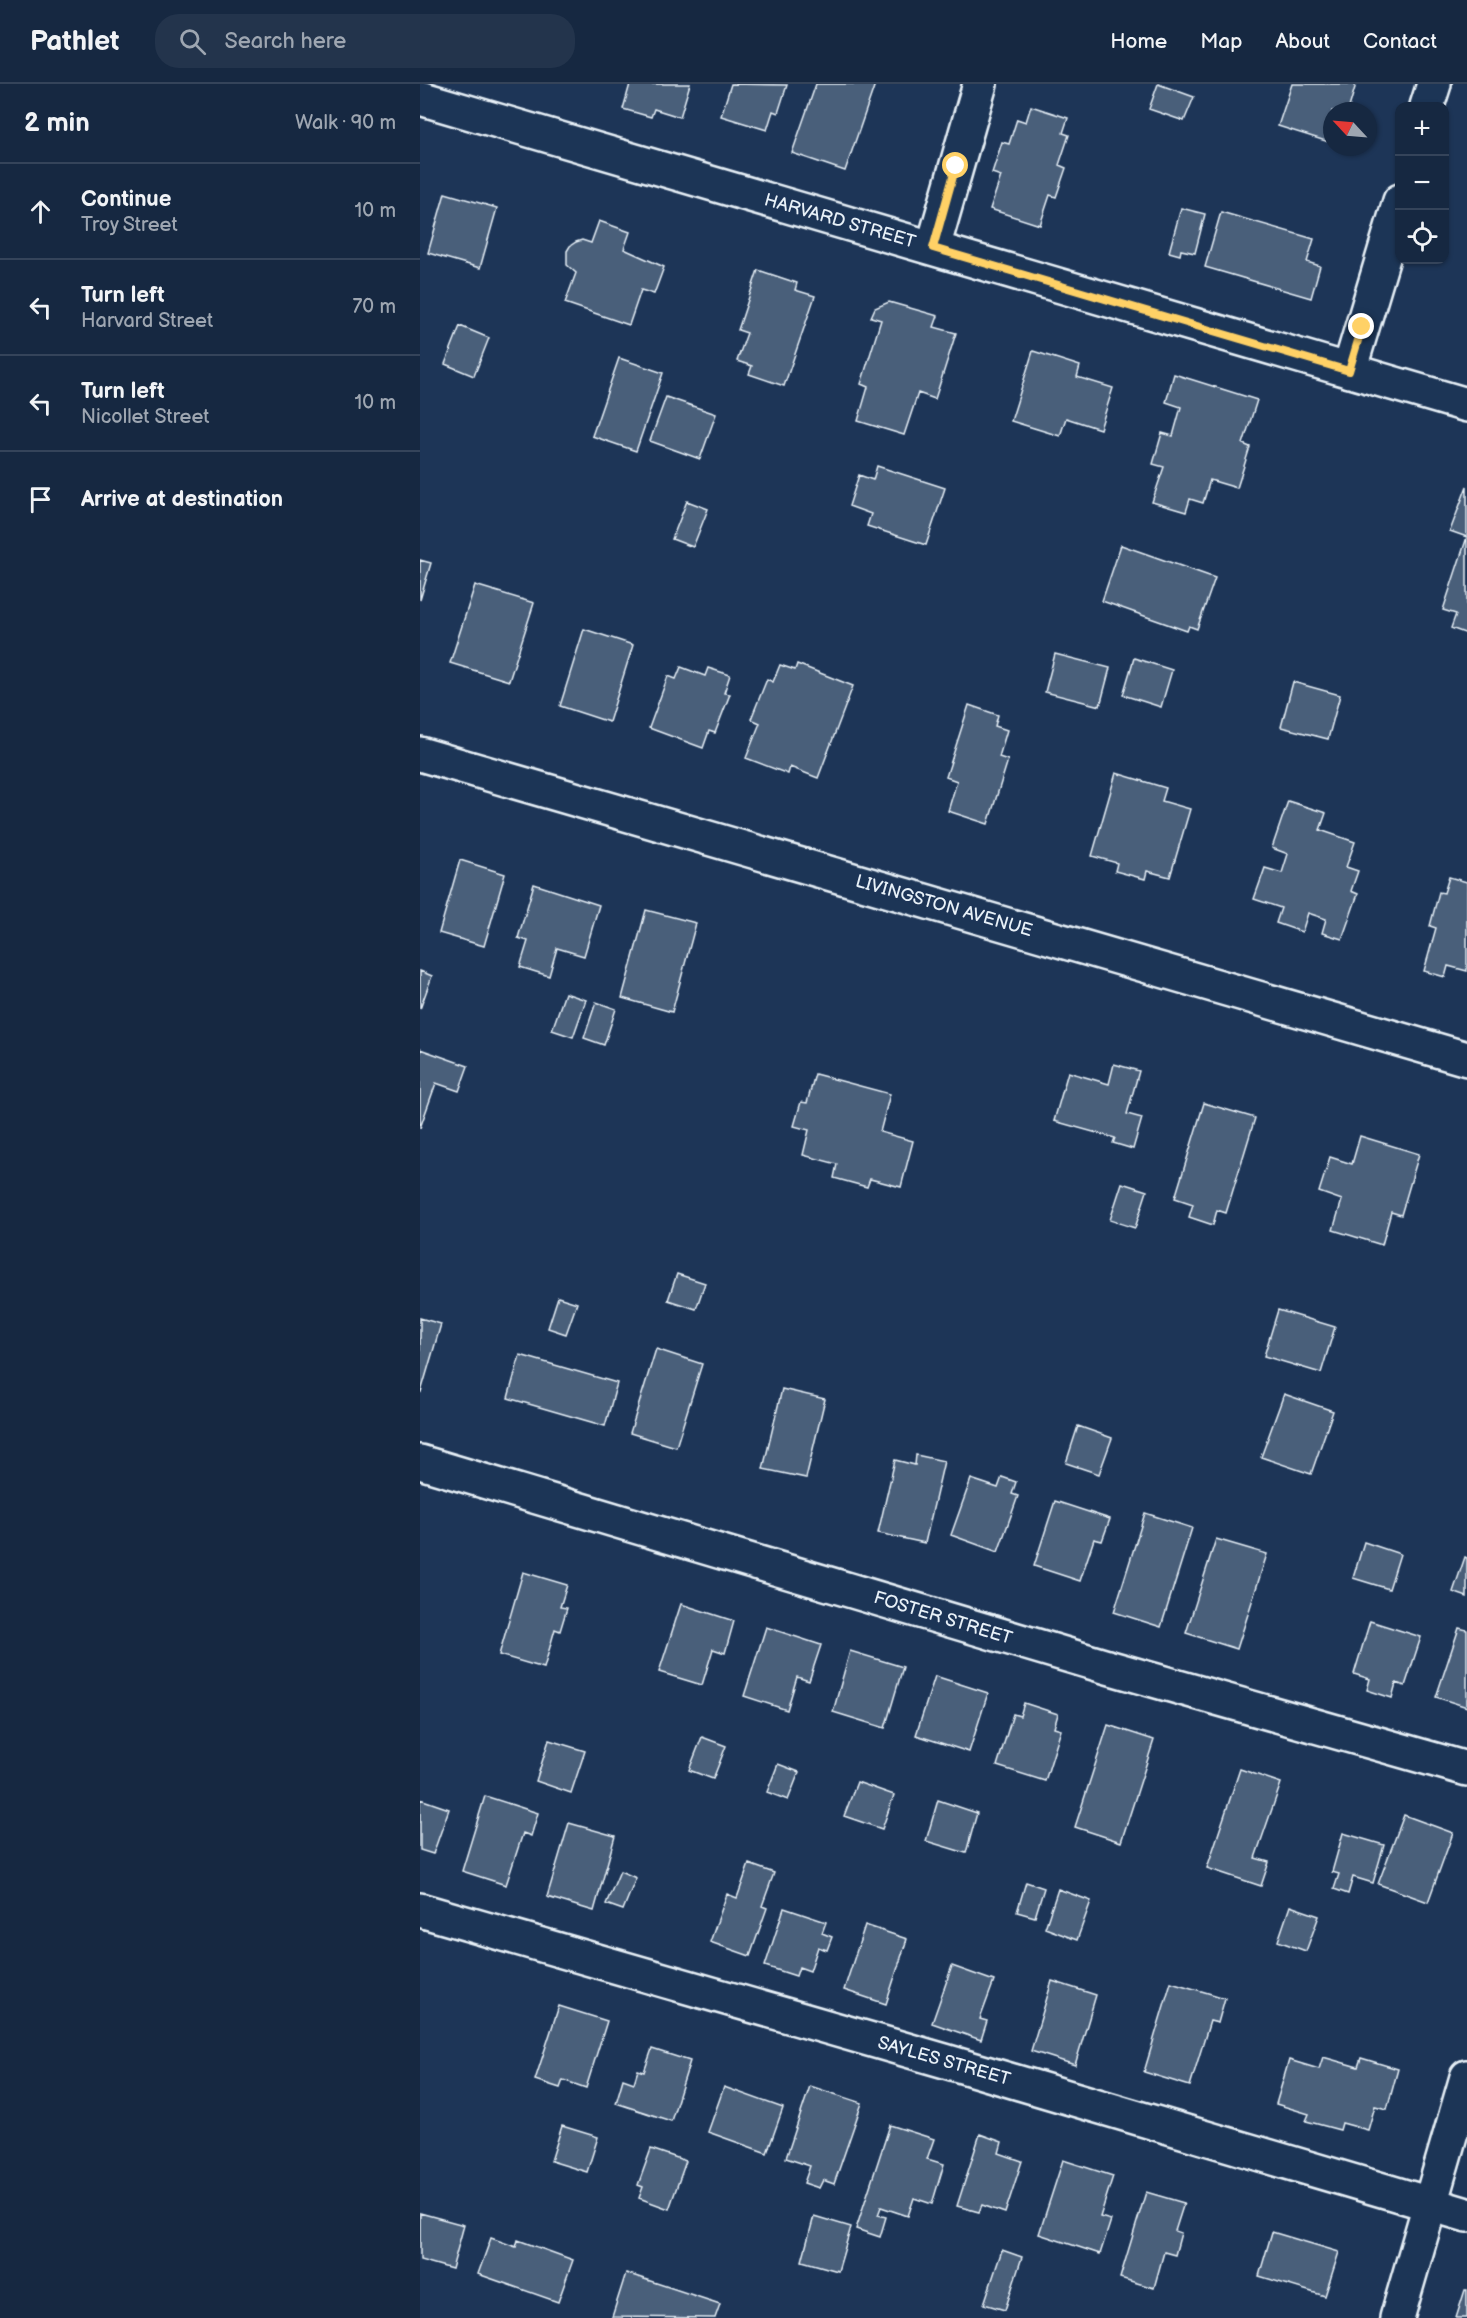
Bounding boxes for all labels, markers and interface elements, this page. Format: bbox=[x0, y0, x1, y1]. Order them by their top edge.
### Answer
search box bbox=[155, 14, 575, 68]
text: Pathlet bbox=[30, 25, 119, 58]
icon: search bbox=[176, 25, 209, 58]
text: Search here bbox=[224, 28, 346, 55]
text: Home bbox=[1110, 29, 1167, 54]
text: Map bbox=[1200, 29, 1242, 54]
text: About bbox=[1275, 29, 1330, 54]
text: Contact bbox=[1363, 29, 1437, 54]
north arrow bbox=[1323, 102, 1377, 156]
map controls bbox=[1395, 102, 1449, 264]
button: + bbox=[1395, 102, 1449, 156]
text: 2 min bbox=[24, 108, 90, 139]
text: Walk · 90 m bbox=[295, 111, 396, 135]
route start bbox=[942, 152, 968, 178]
button: − bbox=[1395, 156, 1449, 210]
text: Continue bbox=[81, 186, 171, 213]
street label: HARVARD STREET bbox=[762, 189, 918, 253]
icon: ahead bbox=[24, 195, 57, 228]
text: 10 m bbox=[355, 199, 396, 223]
button: locate bbox=[1395, 210, 1449, 264]
text: Troy Street bbox=[81, 213, 178, 237]
text: Turn left bbox=[81, 282, 165, 309]
icon: left bbox=[24, 291, 57, 324]
text: 70 m bbox=[352, 295, 396, 319]
text: Harvard Street bbox=[81, 309, 213, 333]
route end bbox=[1348, 313, 1374, 339]
text: Turn left bbox=[81, 378, 165, 405]
icon: left bbox=[24, 387, 57, 420]
text: 10 m bbox=[355, 391, 396, 415]
text: Nicollet Street bbox=[81, 405, 209, 429]
icon: arrive bbox=[24, 483, 57, 516]
text: Arrive at destination bbox=[81, 486, 283, 513]
street label: LIVINGSTON AVENUE bbox=[853, 871, 1035, 941]
street label: FOSTER STREET bbox=[871, 1587, 1015, 1649]
street label: SAYLES STREET bbox=[875, 2032, 1013, 2090]

